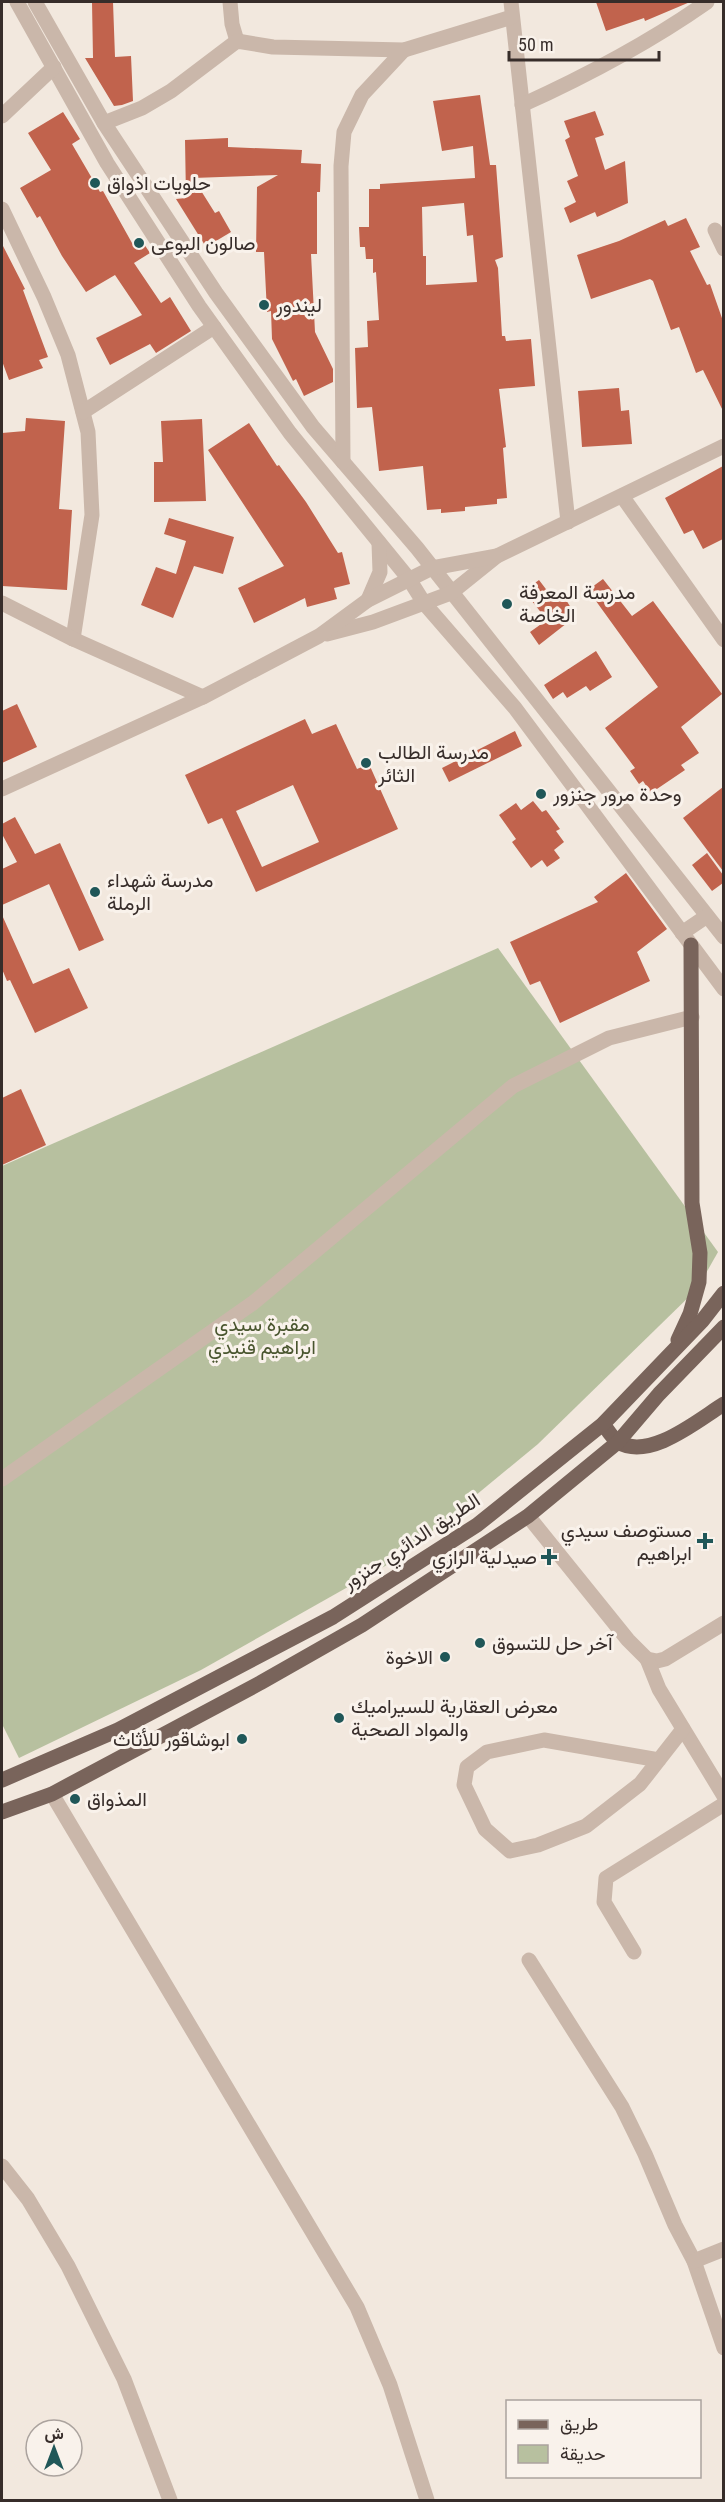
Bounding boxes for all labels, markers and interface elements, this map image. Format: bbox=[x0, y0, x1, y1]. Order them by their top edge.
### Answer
scale bar bbox=[509, 24, 659, 62]
text: 50 m bbox=[518, 34, 553, 55]
place label: حلويات اذواق bbox=[107, 171, 211, 196]
marker: حلويات اذواق bbox=[88, 176, 102, 190]
place label: صالون البوعى bbox=[151, 231, 255, 256]
marker: صالون البوعى bbox=[132, 236, 146, 250]
place label: ليندور bbox=[275, 293, 322, 318]
marker: ليندور bbox=[257, 298, 271, 312]
place label: مدرسة المعرفة الخاصة bbox=[519, 580, 636, 627]
marker: مدرسة المعرفة الخاصة bbox=[500, 597, 514, 611]
place label: مدرسة الطالب الثائر bbox=[377, 740, 489, 788]
marker: مدرسة الطالب الثائر bbox=[359, 756, 373, 770]
place label: وحدة مرور جنزور bbox=[552, 782, 682, 807]
marker: وحدة مرور جنزور bbox=[534, 787, 548, 801]
place label: مدرسة شهداء الرملة bbox=[107, 868, 213, 916]
marker: مدرسة شهداء الرملة bbox=[88, 885, 102, 899]
park label: مقبرة سيدي ابراهيم قنيدي bbox=[208, 1312, 316, 1364]
street label: الطريق الدائري جنزور bbox=[337, 1488, 487, 1599]
place label: مستوصف سيدي ابراهيم bbox=[561, 1518, 692, 1566]
marker: مستوصف سيدي ابراهيم bbox=[696, 1532, 714, 1550]
place label: صيدلية الرازي bbox=[432, 1545, 537, 1574]
marker: صيدلية الرازي bbox=[542, 1550, 556, 1564]
place label: آخر حل للتسوق bbox=[492, 1631, 614, 1656]
marker: آخر حل للتسوق bbox=[473, 1636, 487, 1650]
place label: الاخوة bbox=[385, 1645, 433, 1670]
marker: الاخوة bbox=[438, 1650, 452, 1664]
place label: معرض العقارية للسيراميك والمواد الصحية bbox=[351, 1694, 558, 1742]
marker: معرض العقارية للسيراميك والمواد الصحية bbox=[332, 1711, 346, 1725]
place label: ابوشاقور للأثاث bbox=[113, 1727, 230, 1752]
marker: ابوشاقور للأثاث bbox=[235, 1732, 249, 1746]
place label: المذواق bbox=[87, 1787, 147, 1812]
marker: المذواق bbox=[68, 1792, 82, 1806]
legend bbox=[506, 2400, 701, 2478]
text: طريق bbox=[560, 2413, 598, 2435]
north arrow bbox=[24, 2418, 84, 2478]
text: ش bbox=[44, 2424, 64, 2443]
text: حديقة bbox=[560, 2443, 606, 2464]

